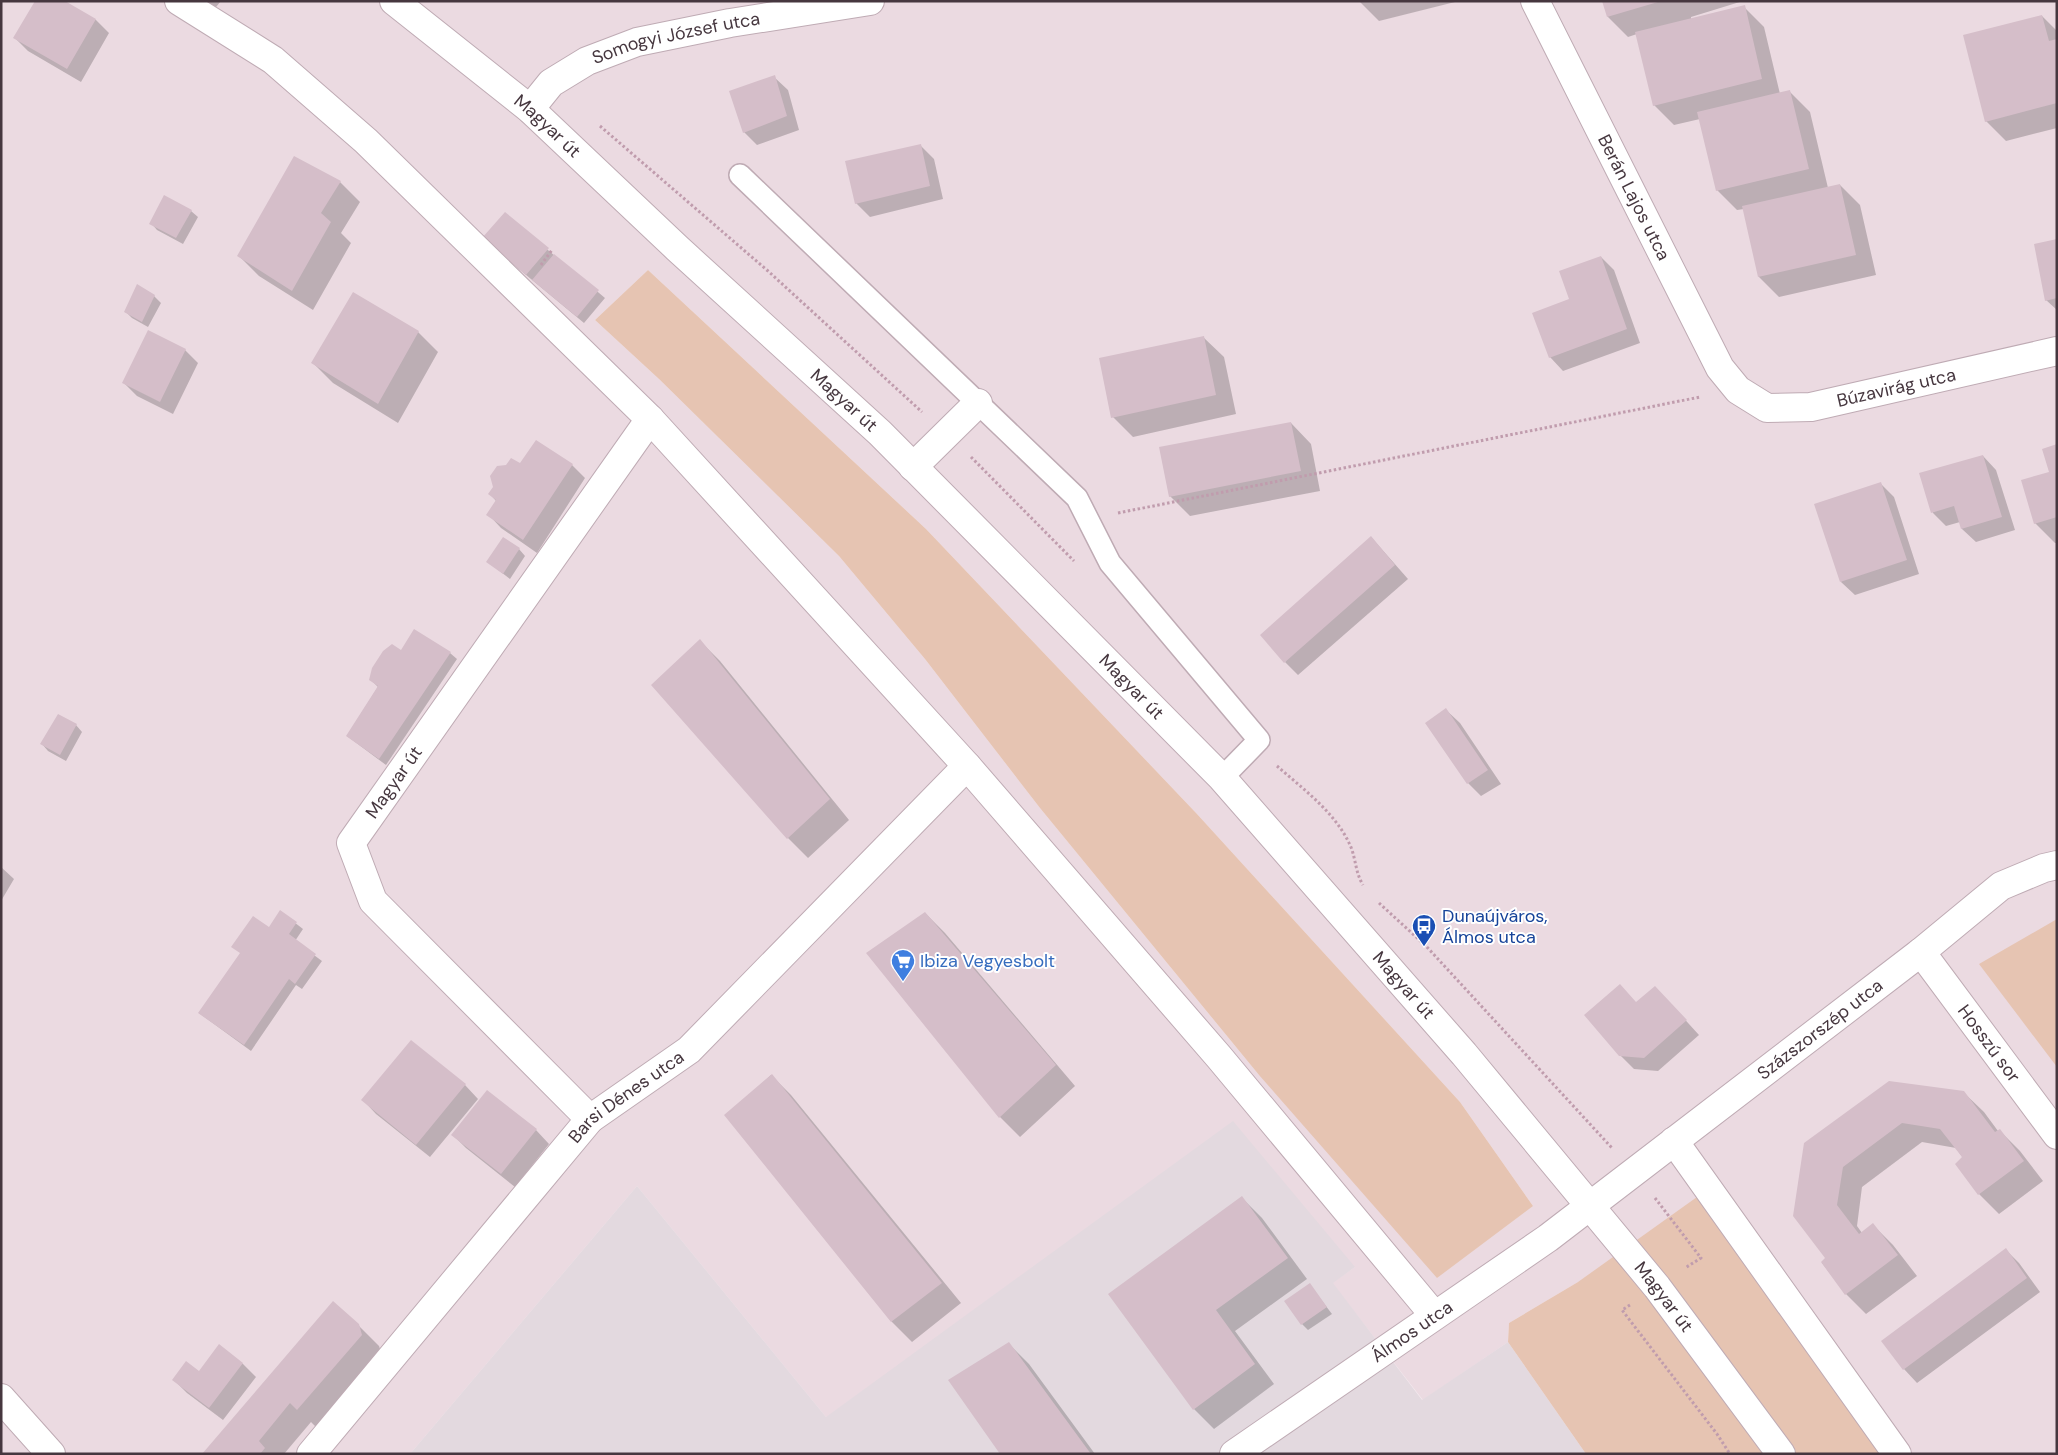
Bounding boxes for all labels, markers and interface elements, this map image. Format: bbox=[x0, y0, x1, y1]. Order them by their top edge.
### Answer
street label: Somogyi József utca bbox=[589, 6, 762, 70]
street label: Magyar út bbox=[509, 89, 586, 163]
street label: Berán Lajos utca bbox=[1592, 130, 1676, 265]
street label: Búzavirág utca bbox=[1834, 362, 1958, 413]
street label: Magyar út bbox=[805, 363, 883, 437]
street label: Magyar út bbox=[1094, 649, 1169, 725]
street label: Magyar út bbox=[360, 741, 428, 823]
place label: Dunaújváros, Álmos utca bbox=[1442, 904, 1548, 949]
bus stop icon: Dunaújváros, Álmos utca bbox=[1411, 913, 1437, 947]
street label: Magyar út bbox=[1367, 946, 1440, 1024]
supermarket icon: Ibiza Vegyesbolt bbox=[890, 948, 916, 982]
place label: Ibiza Vegyesbolt bbox=[920, 949, 1055, 973]
street label: Százszorszép utca bbox=[1752, 974, 1888, 1085]
street label: Hosszú sor bbox=[1952, 1000, 2026, 1087]
street label: Barsi Dénes utca bbox=[563, 1045, 689, 1148]
street label: Magyar út bbox=[1629, 1257, 1699, 1337]
street label: Álmos utca bbox=[1367, 1295, 1457, 1368]

